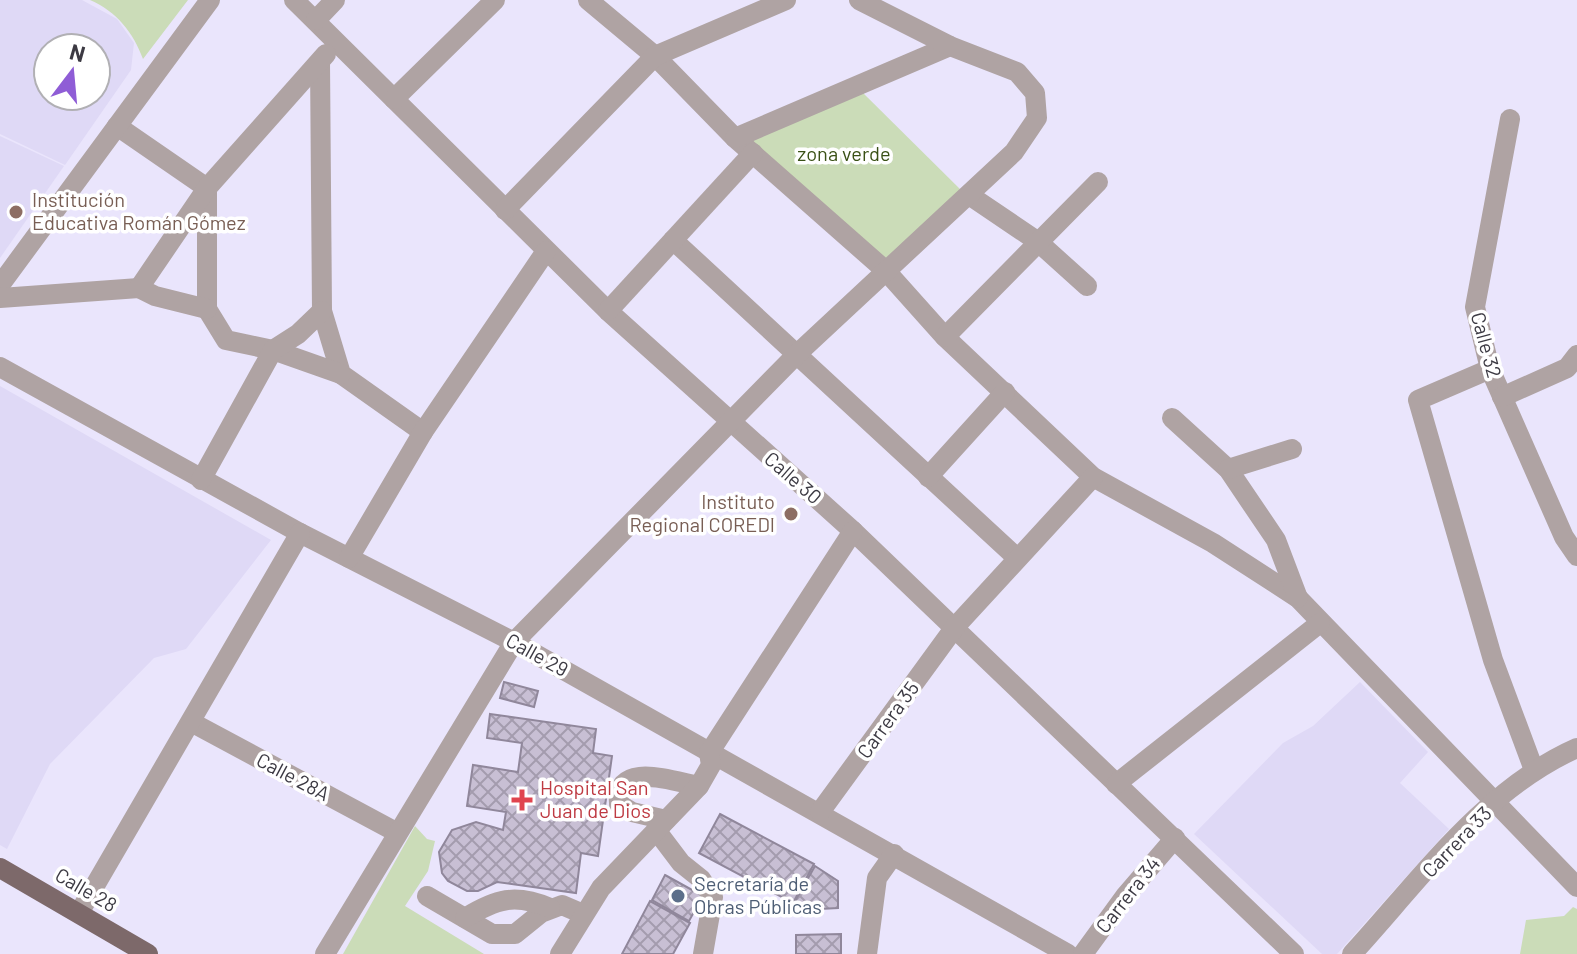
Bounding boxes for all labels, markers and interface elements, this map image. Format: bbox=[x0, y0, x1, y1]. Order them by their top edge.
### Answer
north arrow bbox=[32, 32, 112, 112]
text: N bbox=[67, 37, 88, 66]
park label: zona verde bbox=[797, 141, 891, 165]
place label: Institución Educativa Román Gómez bbox=[32, 187, 246, 234]
marker: Institución Educativa Román Gómez bbox=[7, 203, 25, 221]
street label: Calle 32 bbox=[1467, 309, 1507, 380]
street label: Calle 30 bbox=[760, 446, 827, 509]
place label: Instituto Regional COREDI bbox=[629, 489, 775, 536]
marker: Instituto Regional COREDI bbox=[782, 505, 800, 523]
street label: Calle 29 bbox=[502, 627, 573, 681]
street label: Carrera 35 bbox=[851, 676, 923, 763]
street label: Calle 28A bbox=[253, 747, 334, 805]
place label: Hospital San Juan de Dios bbox=[540, 775, 651, 822]
marker: Hospital San Juan de Dios bbox=[511, 789, 533, 811]
street label: Carrera 33 bbox=[1417, 801, 1496, 882]
street label: Carrera 34 bbox=[1090, 851, 1164, 937]
street label: Calle 28 bbox=[51, 862, 122, 916]
place label: Secretaría de Obras Públicas bbox=[694, 871, 822, 918]
marker: Secretaría de Obras Públicas bbox=[669, 887, 687, 905]

